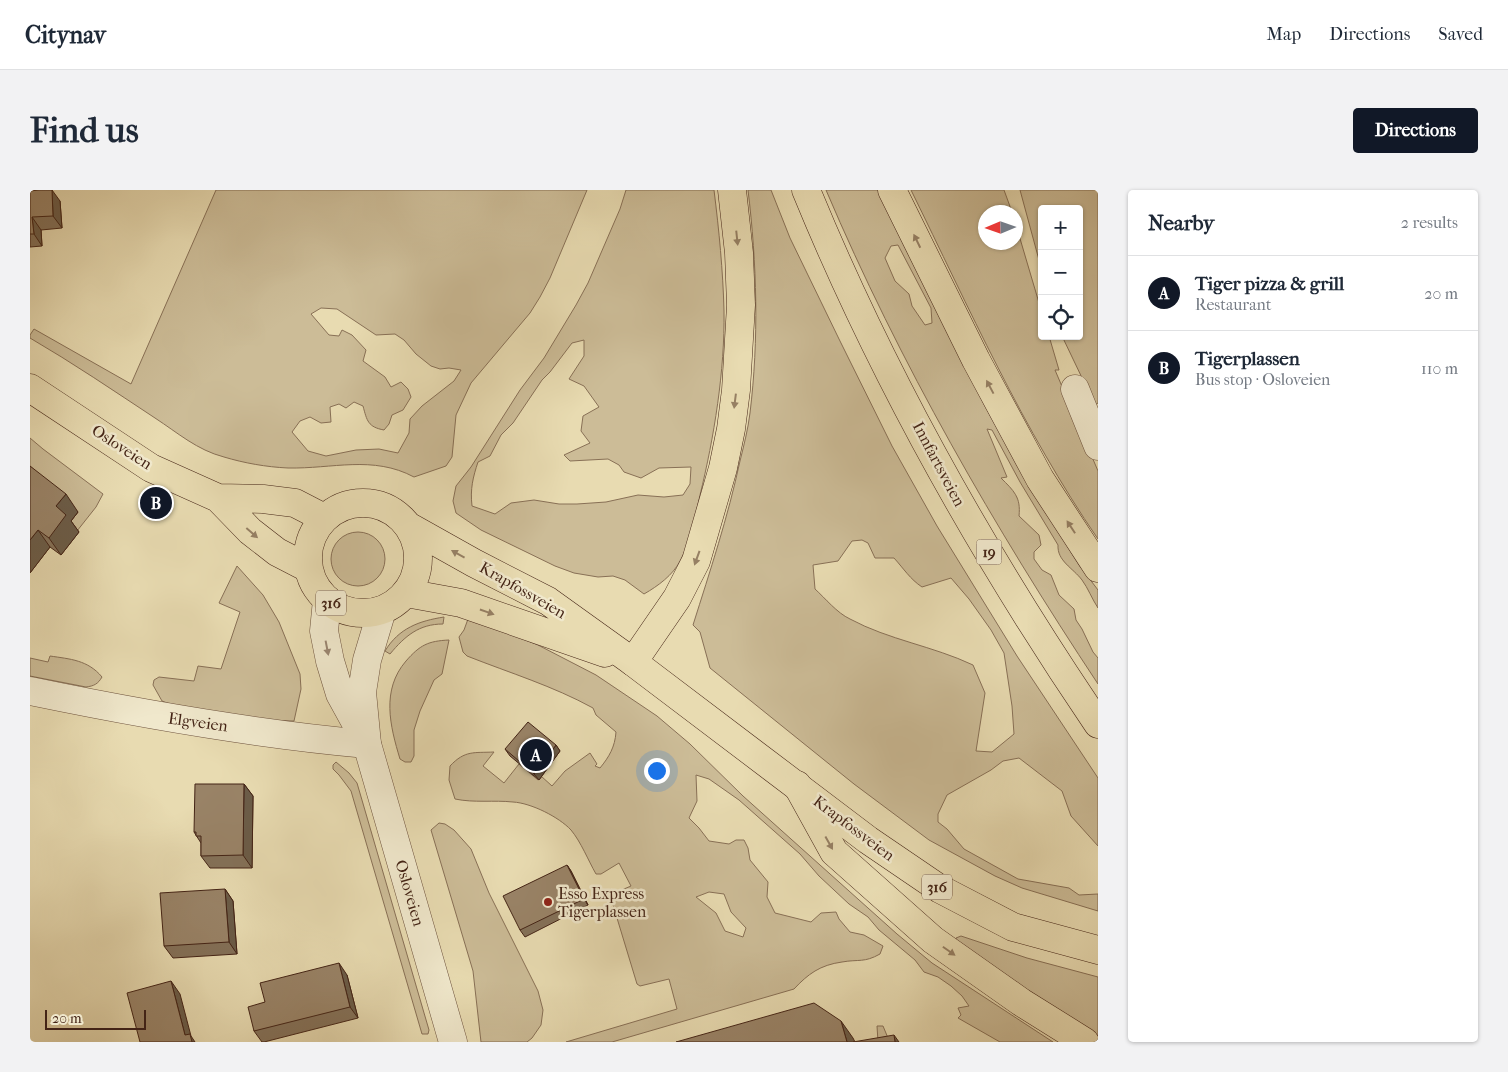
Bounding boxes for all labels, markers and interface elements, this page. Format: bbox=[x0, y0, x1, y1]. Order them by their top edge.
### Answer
text: Citynav bbox=[25, 21, 106, 49]
text: Map bbox=[1267, 24, 1301, 45]
text: Directions bbox=[1329, 24, 1410, 45]
text: Saved bbox=[1438, 24, 1483, 45]
button: Directions bbox=[1353, 108, 1478, 153]
text: Find us bbox=[30, 110, 139, 151]
north arrow bbox=[978, 205, 1023, 250]
map controls bbox=[1038, 205, 1083, 340]
button: + bbox=[1038, 205, 1083, 250]
text: Nearby bbox=[1148, 211, 1214, 235]
text: 2 results bbox=[1401, 213, 1458, 232]
one-way arrow bbox=[733, 231, 741, 247]
one-way arrow bbox=[913, 234, 921, 248]
button: − bbox=[1038, 250, 1083, 295]
text: Tiger pizza & grill bbox=[1195, 273, 1344, 295]
text: A bbox=[1159, 284, 1169, 303]
text: 20 m bbox=[1424, 284, 1458, 303]
button: locate bbox=[1038, 295, 1083, 340]
text: Restaurant bbox=[1195, 295, 1271, 314]
text: Tigerplassen bbox=[1195, 348, 1300, 370]
text: B bbox=[1159, 359, 1169, 378]
text: 110 m bbox=[1421, 359, 1458, 378]
text: Bus stop · Osloveien bbox=[1195, 370, 1330, 389]
one-way arrow bbox=[986, 379, 994, 394]
one-way arrow bbox=[731, 393, 739, 409]
street label: Innfartsveien bbox=[909, 418, 970, 510]
street label: Osloveien bbox=[88, 420, 156, 474]
pin: B bbox=[140, 484, 172, 522]
one-way arrow bbox=[1067, 520, 1076, 534]
one-way arrow bbox=[245, 527, 258, 538]
road number: 19 bbox=[976, 540, 1002, 564]
one-way arrow bbox=[451, 550, 466, 558]
one-way arrow bbox=[693, 551, 701, 566]
street label: Krapfossveien bbox=[476, 558, 570, 623]
road number: 316 bbox=[316, 590, 346, 616]
one-way arrow bbox=[480, 608, 495, 616]
one-way arrow bbox=[323, 641, 331, 656]
street label: Elgveien bbox=[167, 708, 230, 736]
pin: A bbox=[520, 736, 552, 774]
your location bbox=[644, 758, 670, 784]
street label: Krapfossveien bbox=[810, 791, 899, 865]
one-way arrow bbox=[825, 836, 833, 850]
street label: Osloveien bbox=[391, 858, 429, 929]
road number: 316 bbox=[922, 874, 952, 900]
place label: Esso Express Tigerplassen bbox=[558, 884, 647, 921]
marker: Esso Express Tigerplassen bbox=[542, 896, 554, 908]
one-way arrow bbox=[942, 946, 956, 956]
scale bar bbox=[45, 1007, 146, 1030]
text: 20 m bbox=[52, 1010, 82, 1027]

